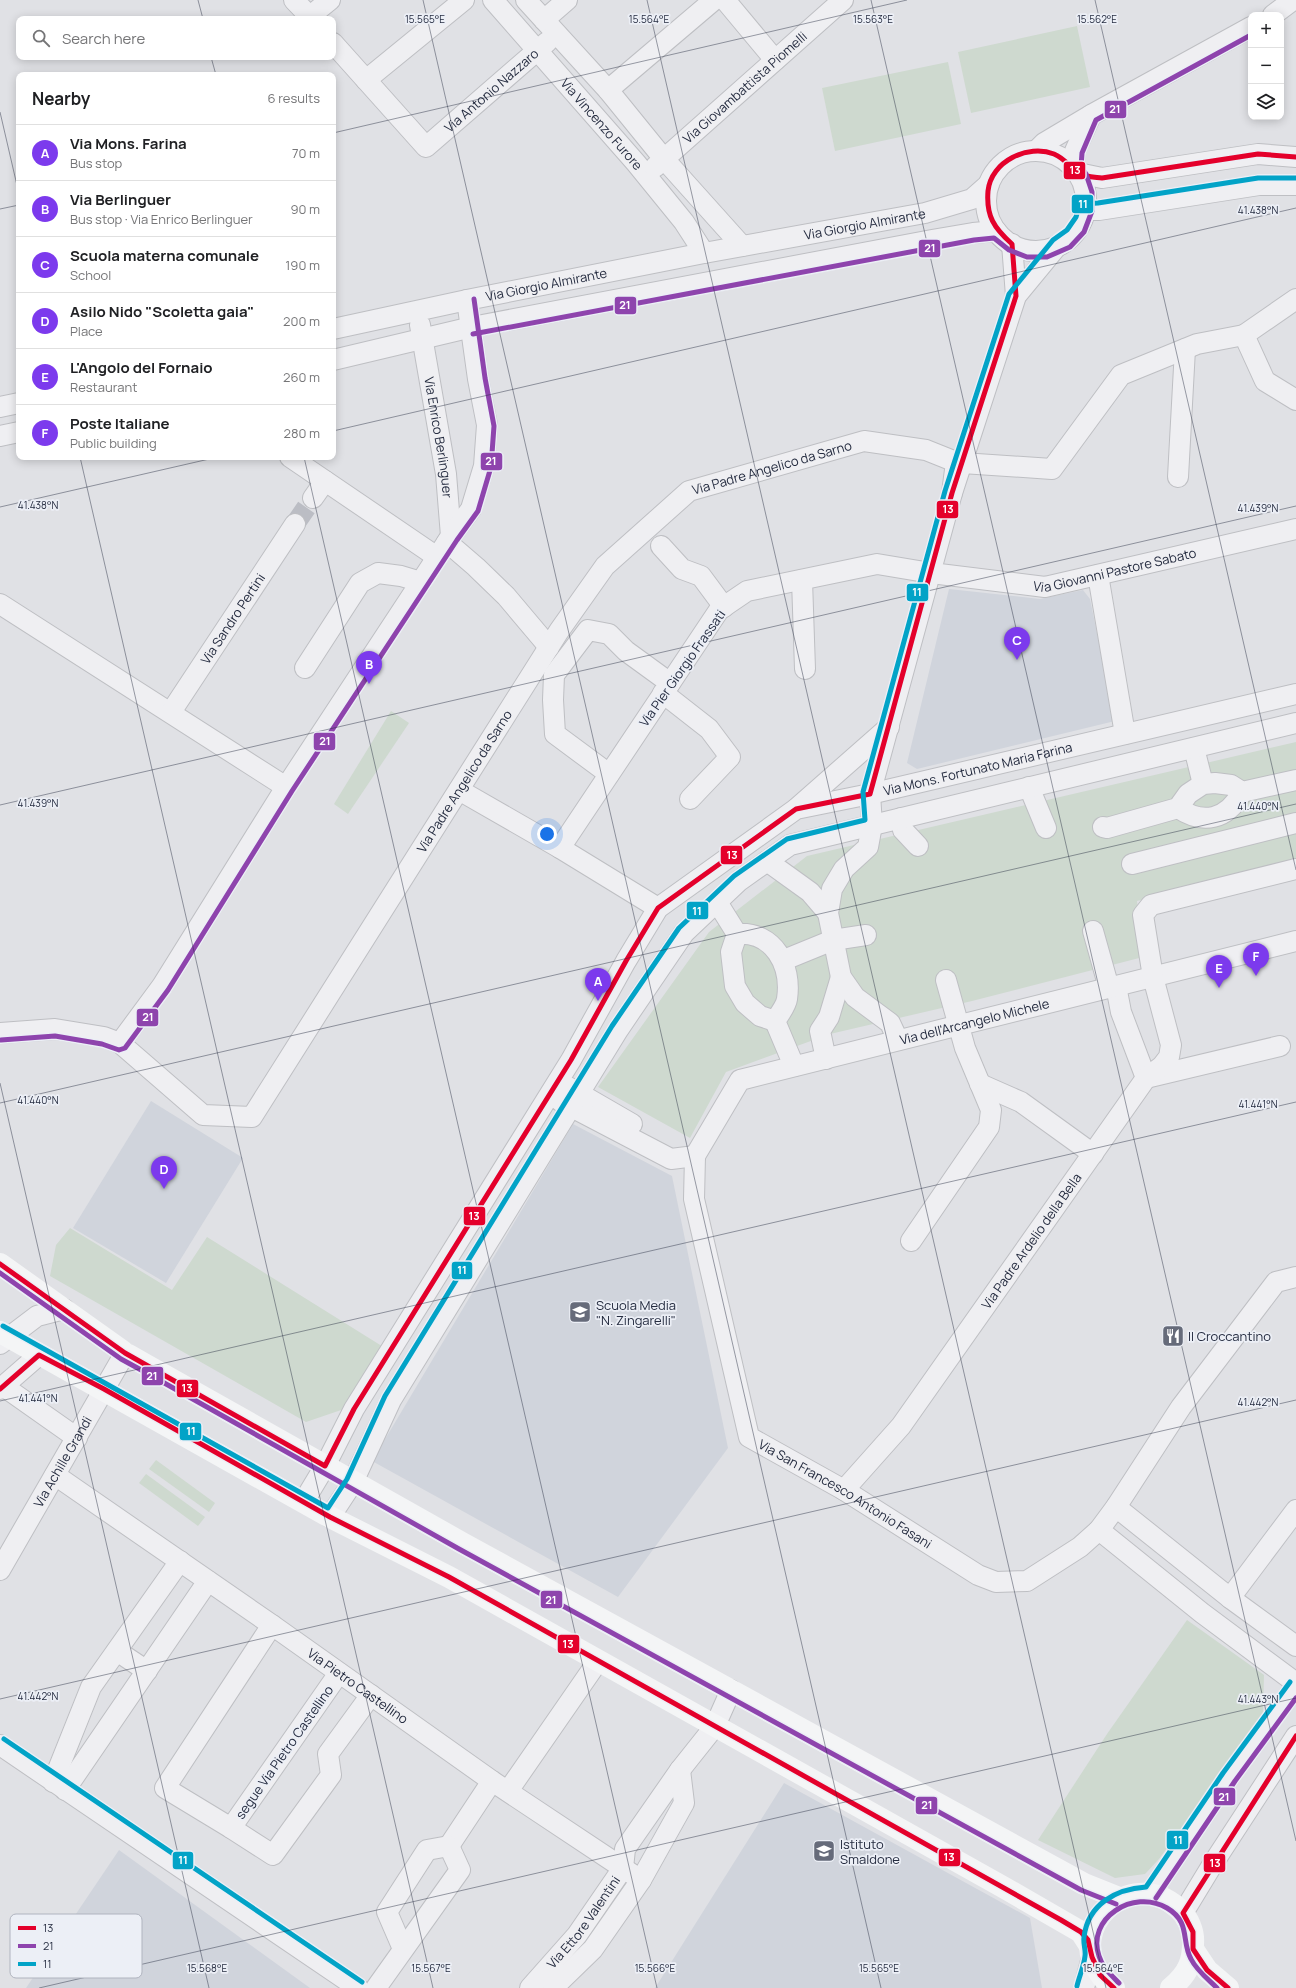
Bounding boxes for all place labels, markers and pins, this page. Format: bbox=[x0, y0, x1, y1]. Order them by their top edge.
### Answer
pin: C bbox=[1004, 627, 1030, 660]
pin: B bbox=[356, 651, 382, 684]
pin: F bbox=[1243, 943, 1269, 976]
pin: E bbox=[1206, 955, 1232, 988]
pin: A bbox=[585, 968, 611, 1001]
pin: D bbox=[151, 1156, 177, 1189]
place label: Scuola Media "N. Zingarelli" bbox=[596, 1296, 676, 1329]
school or university icon: Scuola Media "N. Zingarelli" bbox=[567, 1299, 593, 1325]
restaurant icon: Il Croccantino bbox=[1160, 1323, 1186, 1349]
place label: Il Croccantino bbox=[1188, 1327, 1271, 1345]
place label: Istituto Smaldone bbox=[840, 1835, 900, 1868]
school or university icon: Istituto Smaldone bbox=[811, 1838, 837, 1864]

